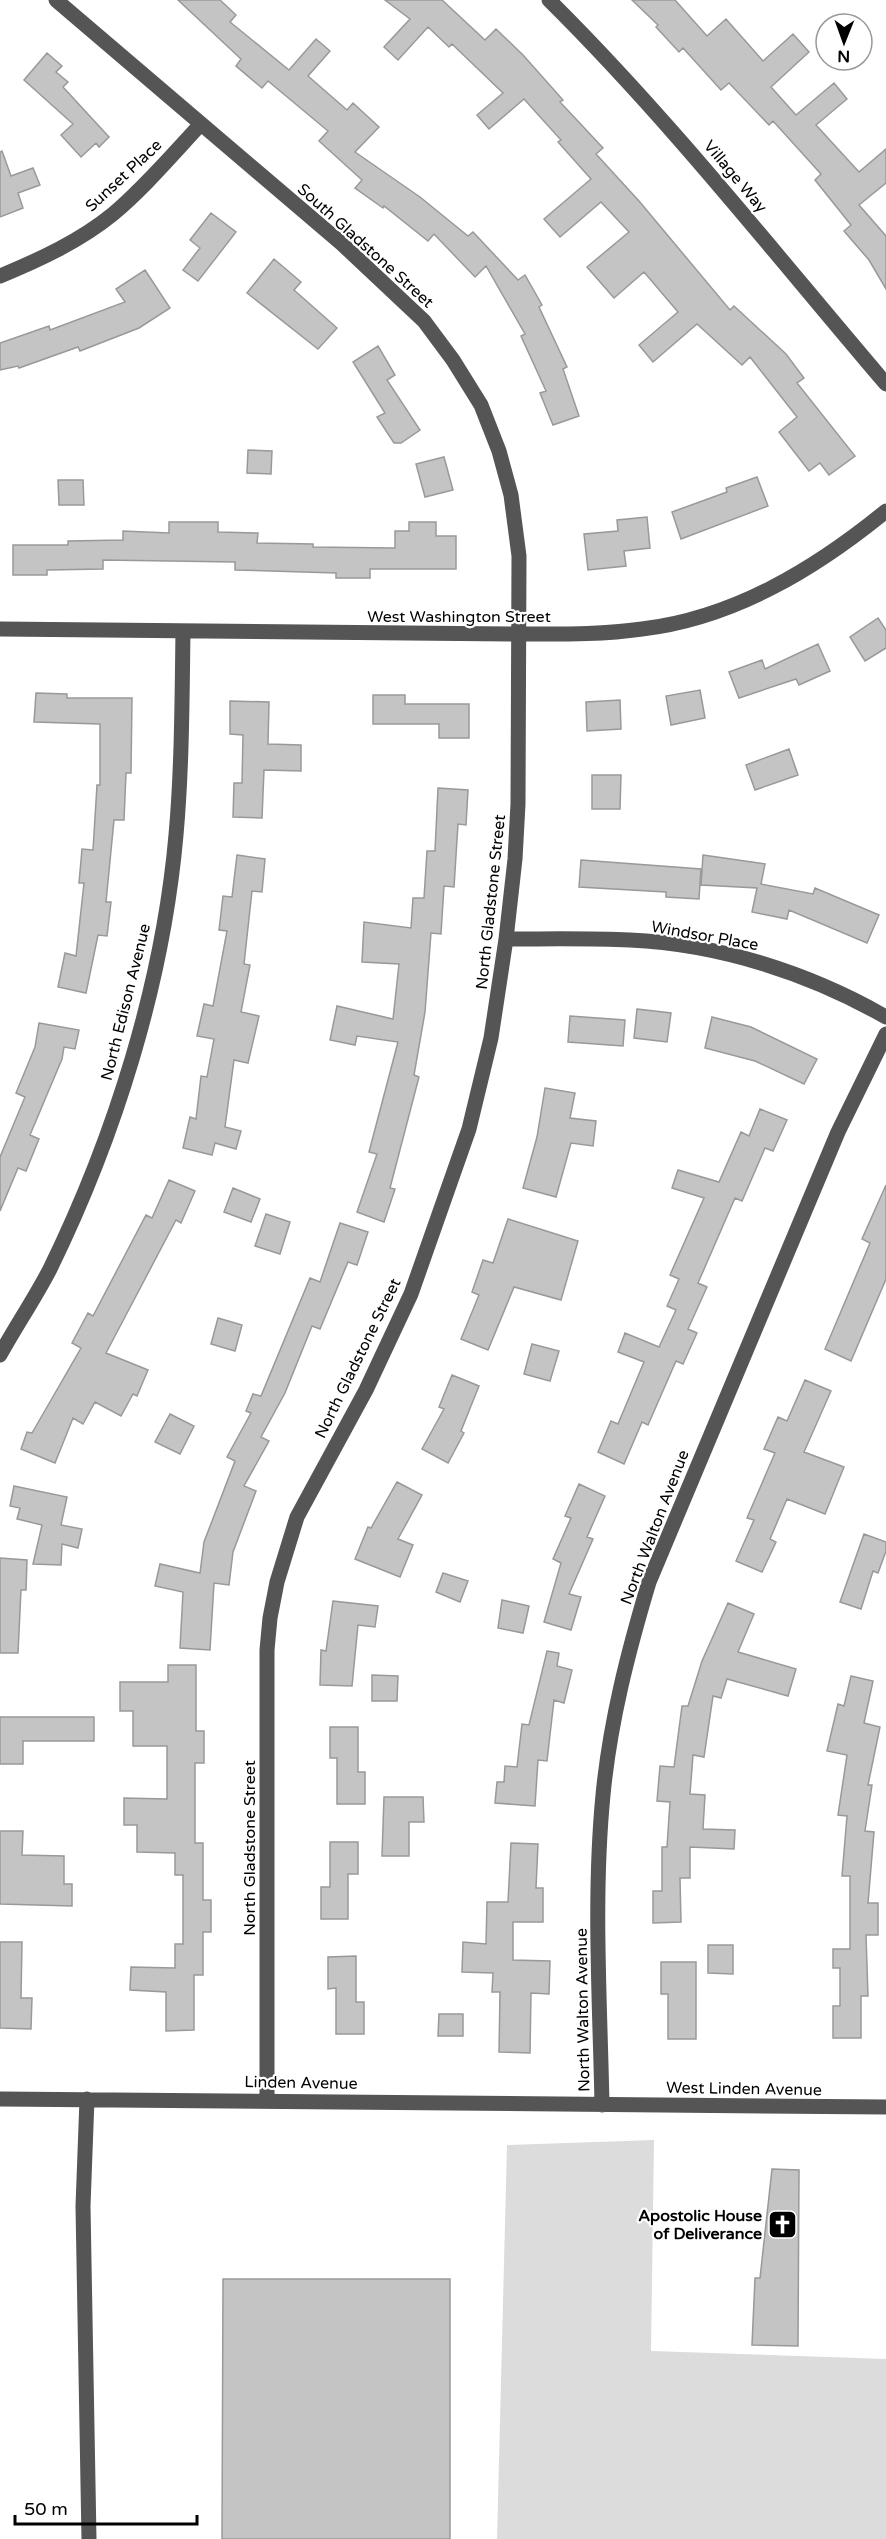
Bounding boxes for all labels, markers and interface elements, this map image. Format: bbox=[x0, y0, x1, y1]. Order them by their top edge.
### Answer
north arrow bbox=[814, 12, 874, 72]
text: N bbox=[837, 46, 850, 66]
street label: Sunset Place bbox=[81, 135, 166, 216]
street label: Village Way bbox=[699, 136, 771, 217]
street label: South Gladstone Street bbox=[293, 179, 438, 312]
street label: West Washington Street bbox=[367, 607, 551, 627]
street label: North Gladstone Street bbox=[472, 814, 510, 991]
street label: Windsor Place bbox=[650, 917, 760, 955]
street label: North Edison Avenue bbox=[97, 922, 155, 1083]
street label: North Gladstone Street bbox=[310, 1275, 405, 1442]
street label: North Walton Avenue bbox=[616, 1447, 694, 1607]
street label: North Gladstone Street bbox=[240, 1760, 260, 1936]
street label: North Walton Avenue bbox=[572, 1928, 594, 2092]
street label: Linden Avenue bbox=[244, 2072, 358, 2094]
street label: West Linden Avenue bbox=[666, 2078, 822, 2100]
place label: Apostolic House of Deliverance bbox=[638, 2206, 762, 2244]
church icon: Apostolic House of Deliverance bbox=[767, 2208, 799, 2240]
scale bar bbox=[15, 2488, 196, 2526]
text: 50 m bbox=[24, 2498, 68, 2520]

